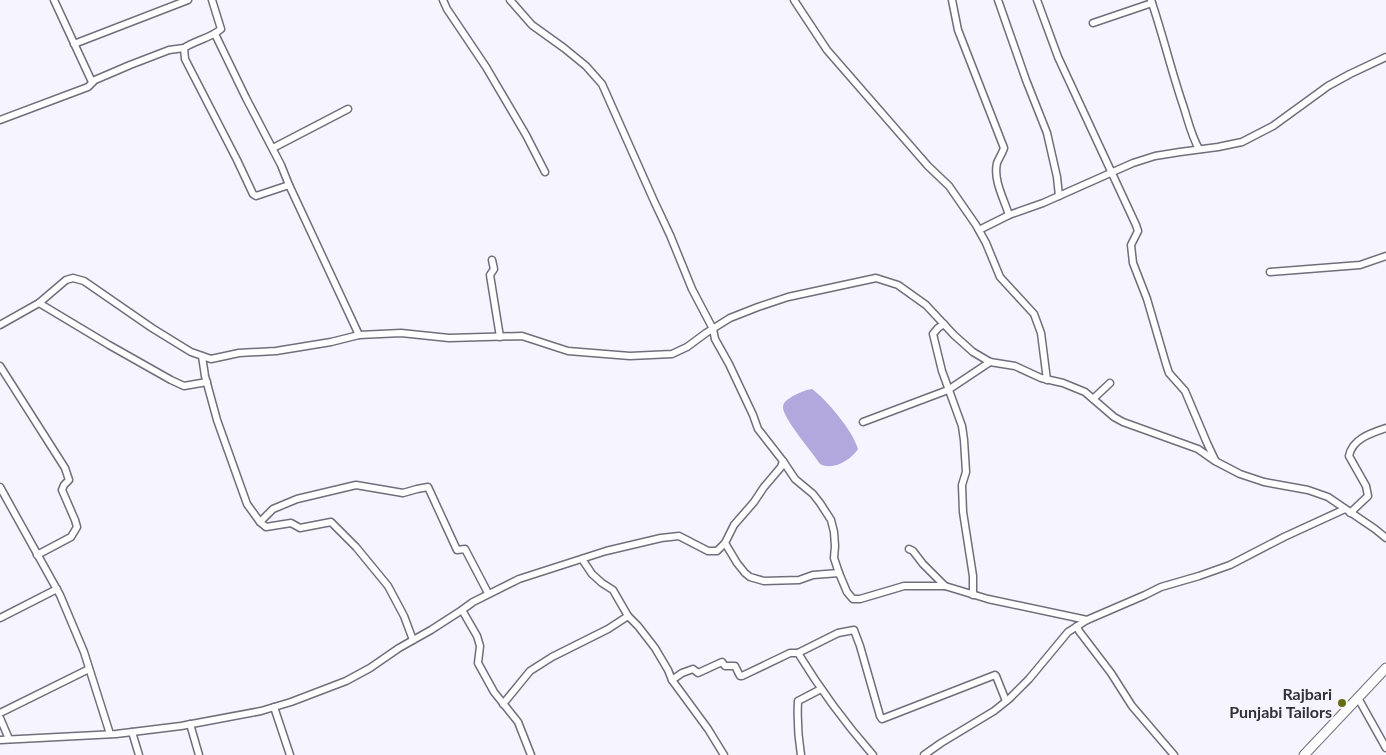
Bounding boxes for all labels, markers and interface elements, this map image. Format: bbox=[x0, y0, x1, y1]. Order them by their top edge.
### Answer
place label: Rajbari Punjabi Tailors bbox=[1229, 684, 1332, 721]
marker: Rajbari Punjabi Tailors bbox=[1336, 697, 1348, 709]

